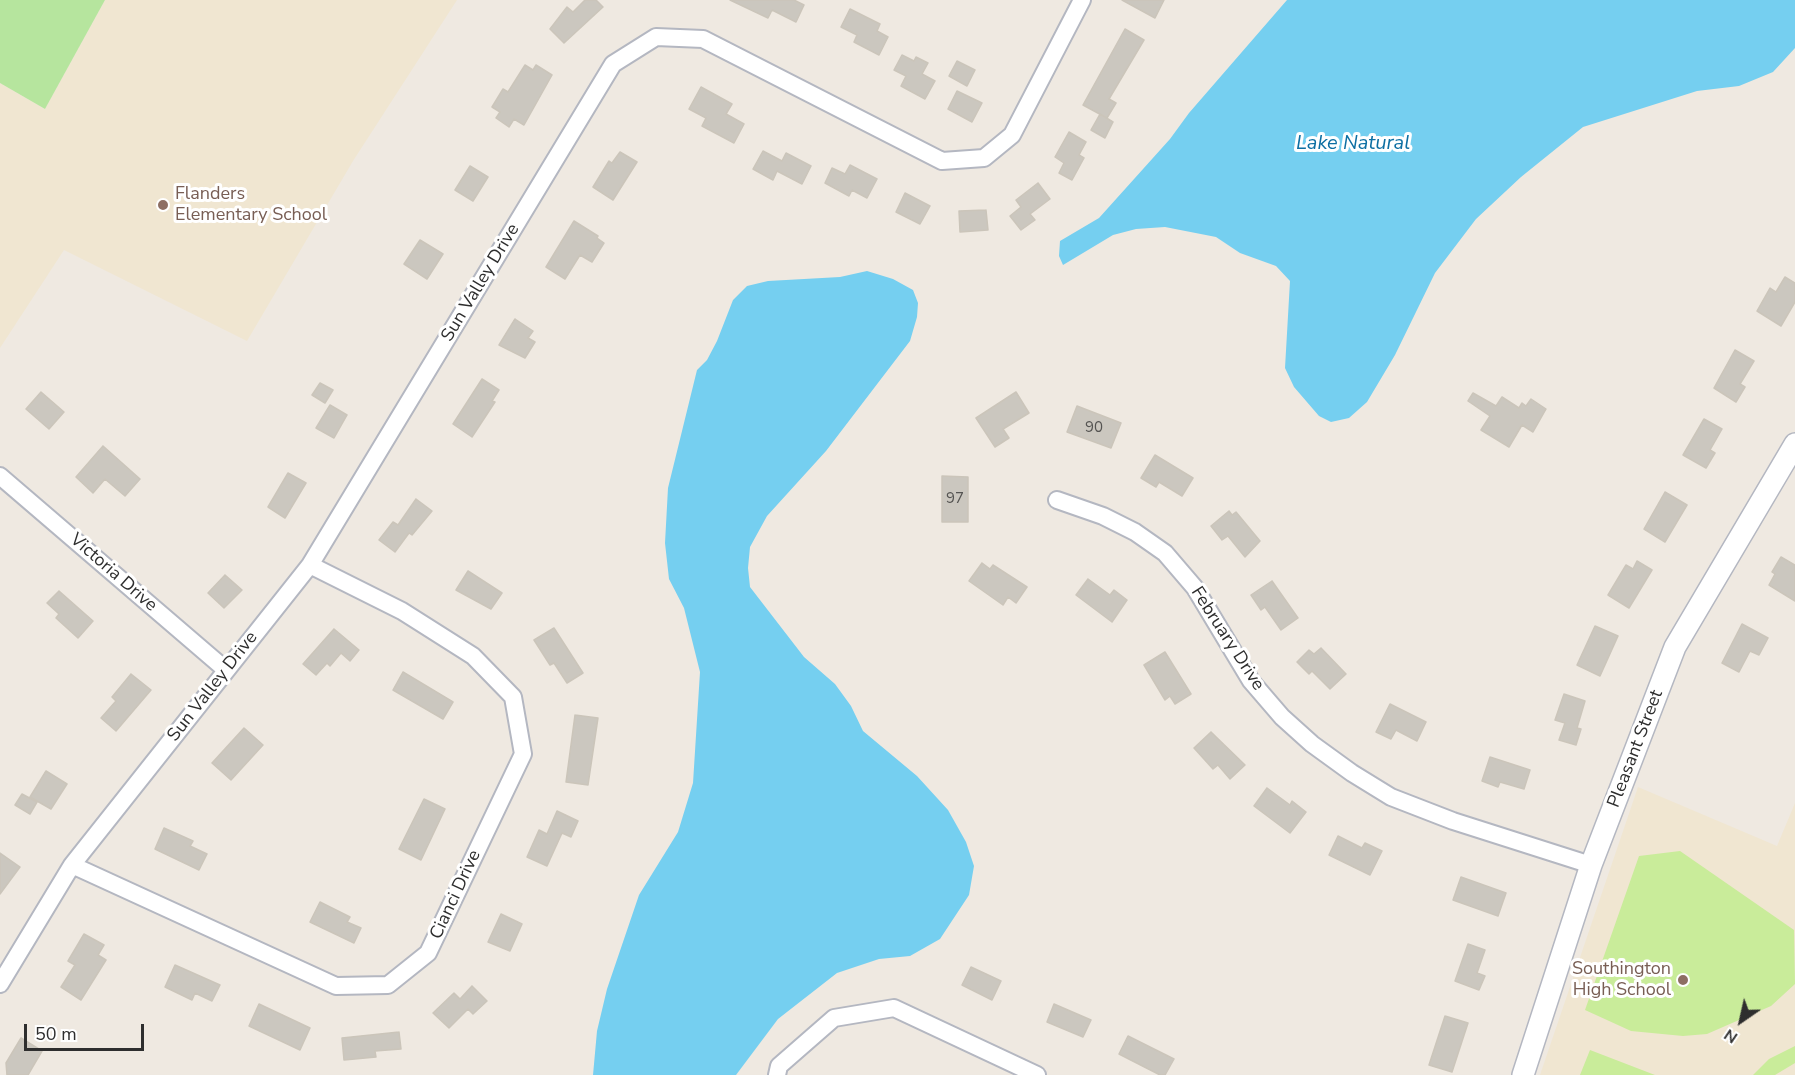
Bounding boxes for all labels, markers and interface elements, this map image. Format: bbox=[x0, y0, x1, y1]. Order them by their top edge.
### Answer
water label: Lake Natural bbox=[1296, 132, 1410, 156]
place label: Flanders Elementary School bbox=[175, 184, 327, 226]
marker: Flanders Elementary School bbox=[156, 198, 170, 212]
street label: Sun Valley Drive bbox=[437, 220, 525, 346]
house number: 90 bbox=[1085, 419, 1103, 437]
house number: 97 bbox=[946, 490, 964, 508]
street label: Victoria Drive bbox=[65, 529, 161, 617]
street label: February Drive bbox=[1185, 583, 1269, 695]
street label: Sun Valley Drive bbox=[163, 628, 263, 746]
street label: Pleasant Street bbox=[1604, 687, 1668, 811]
street label: Cianci Drive bbox=[426, 847, 486, 943]
place label: Southington High School bbox=[1572, 959, 1671, 1002]
marker: Southington High School bbox=[1676, 973, 1690, 987]
north arrow bbox=[1711, 991, 1771, 1051]
scale bar bbox=[27, 1012, 147, 1050]
text: 50 m bbox=[35, 1022, 77, 1046]
text: N bbox=[1720, 1023, 1742, 1048]

